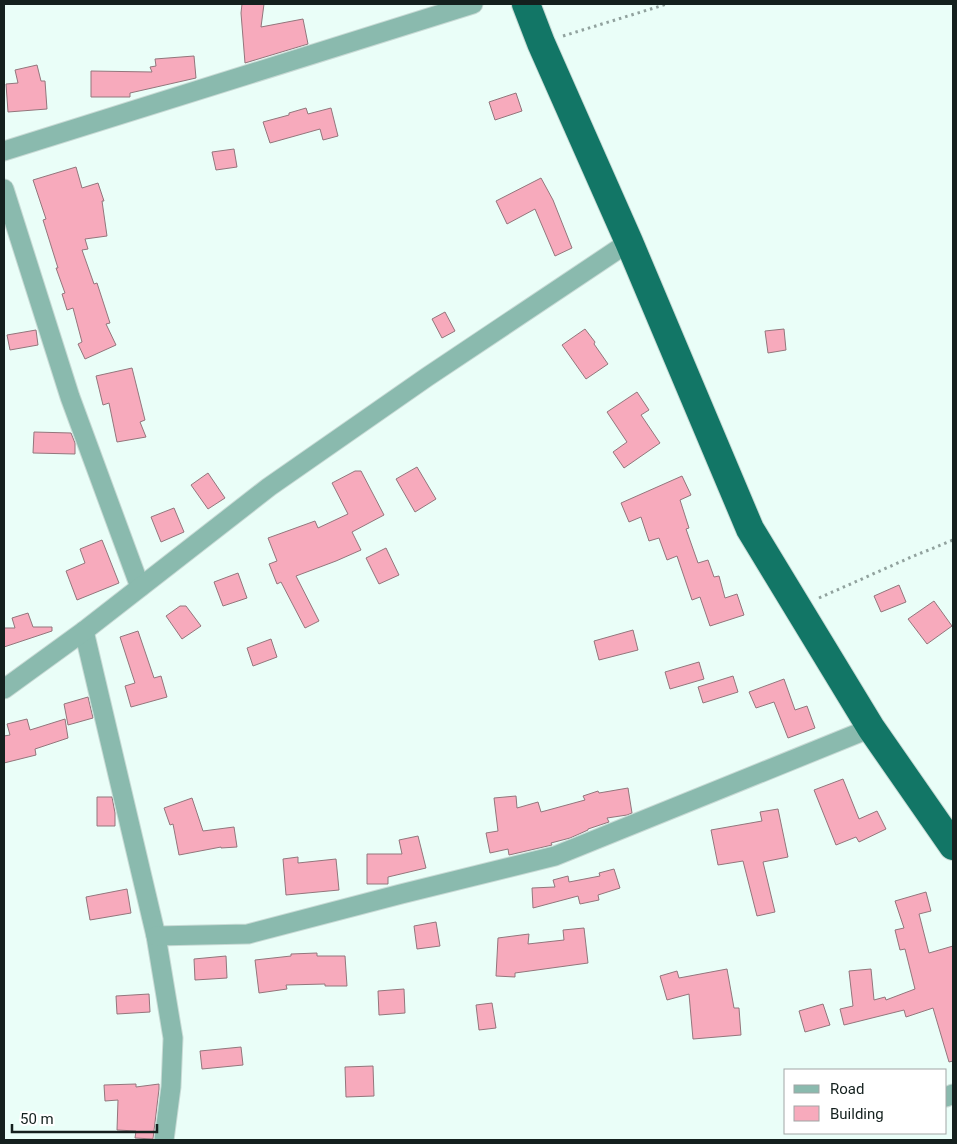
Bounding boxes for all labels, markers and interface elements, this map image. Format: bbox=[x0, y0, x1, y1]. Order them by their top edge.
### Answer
legend bbox=[784, 1069, 947, 1134]
text: Road bbox=[830, 1080, 864, 1098]
scale bar bbox=[12, 1102, 158, 1134]
text: Building bbox=[830, 1105, 884, 1123]
text: 50 m bbox=[20, 1110, 54, 1128]

